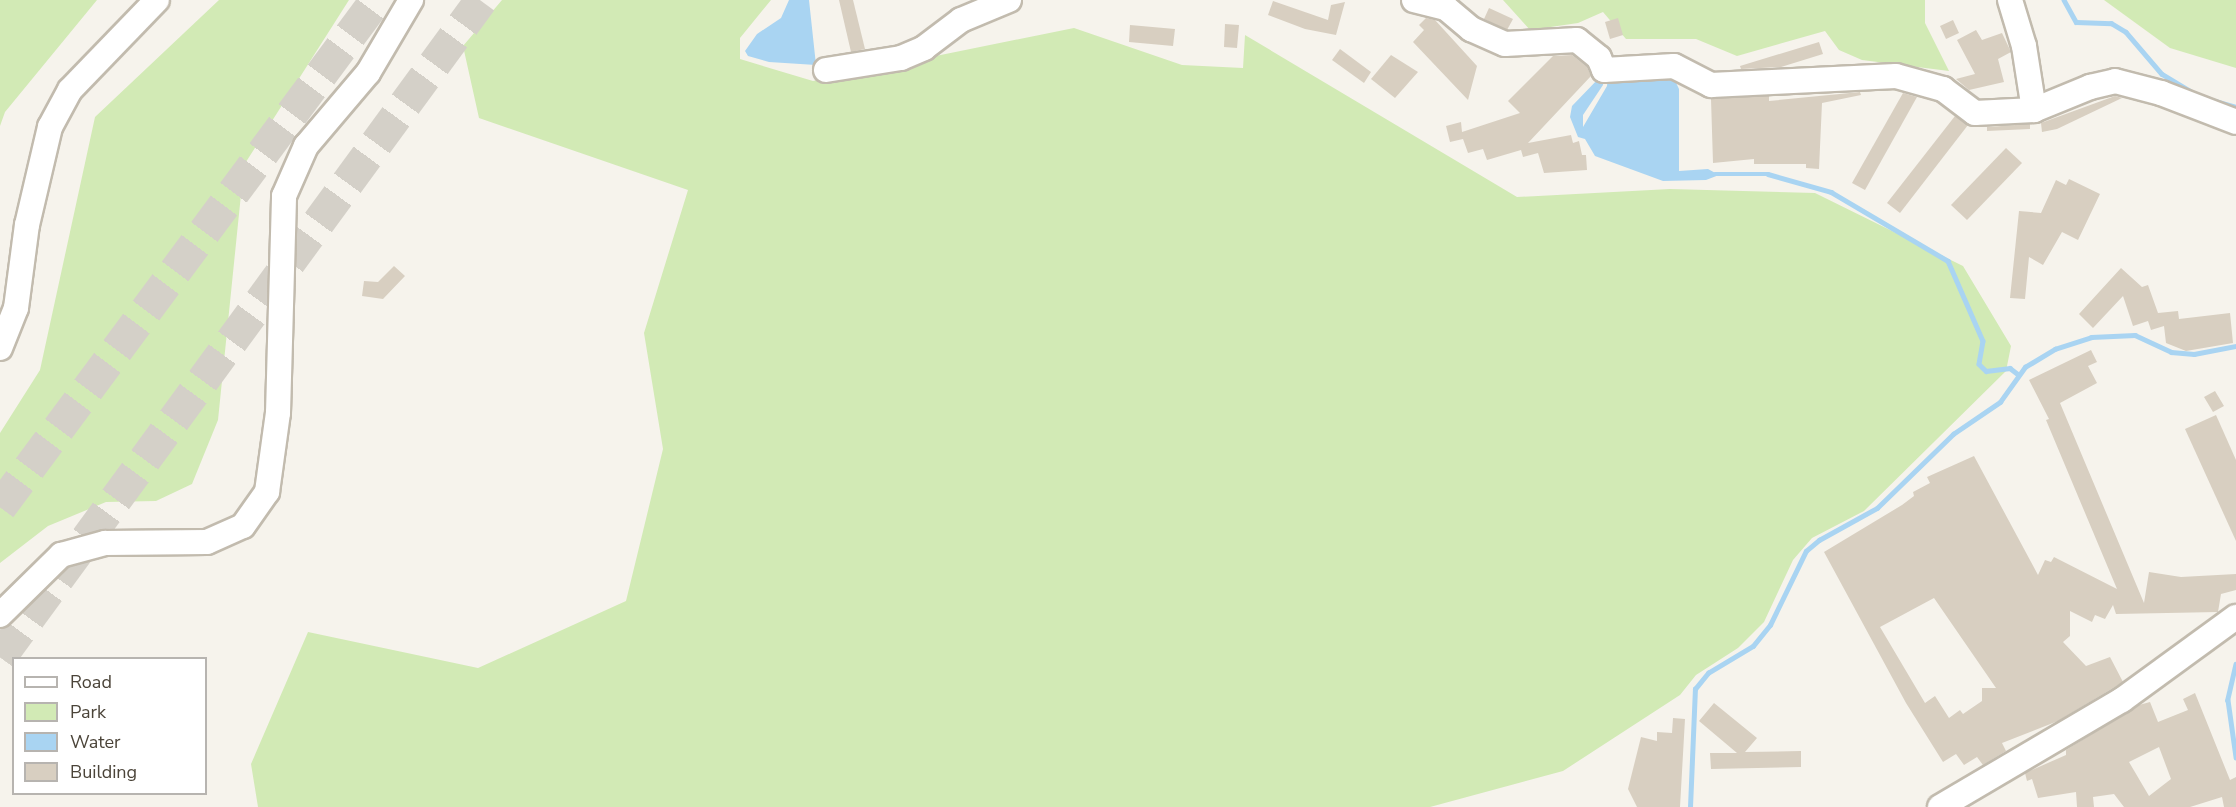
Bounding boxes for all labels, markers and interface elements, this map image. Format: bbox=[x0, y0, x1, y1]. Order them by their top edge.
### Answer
legend bbox=[12, 657, 207, 795]
text: Road bbox=[70, 670, 112, 694]
text: Park bbox=[70, 700, 106, 724]
text: Water bbox=[70, 730, 121, 754]
text: Building bbox=[70, 760, 137, 784]

